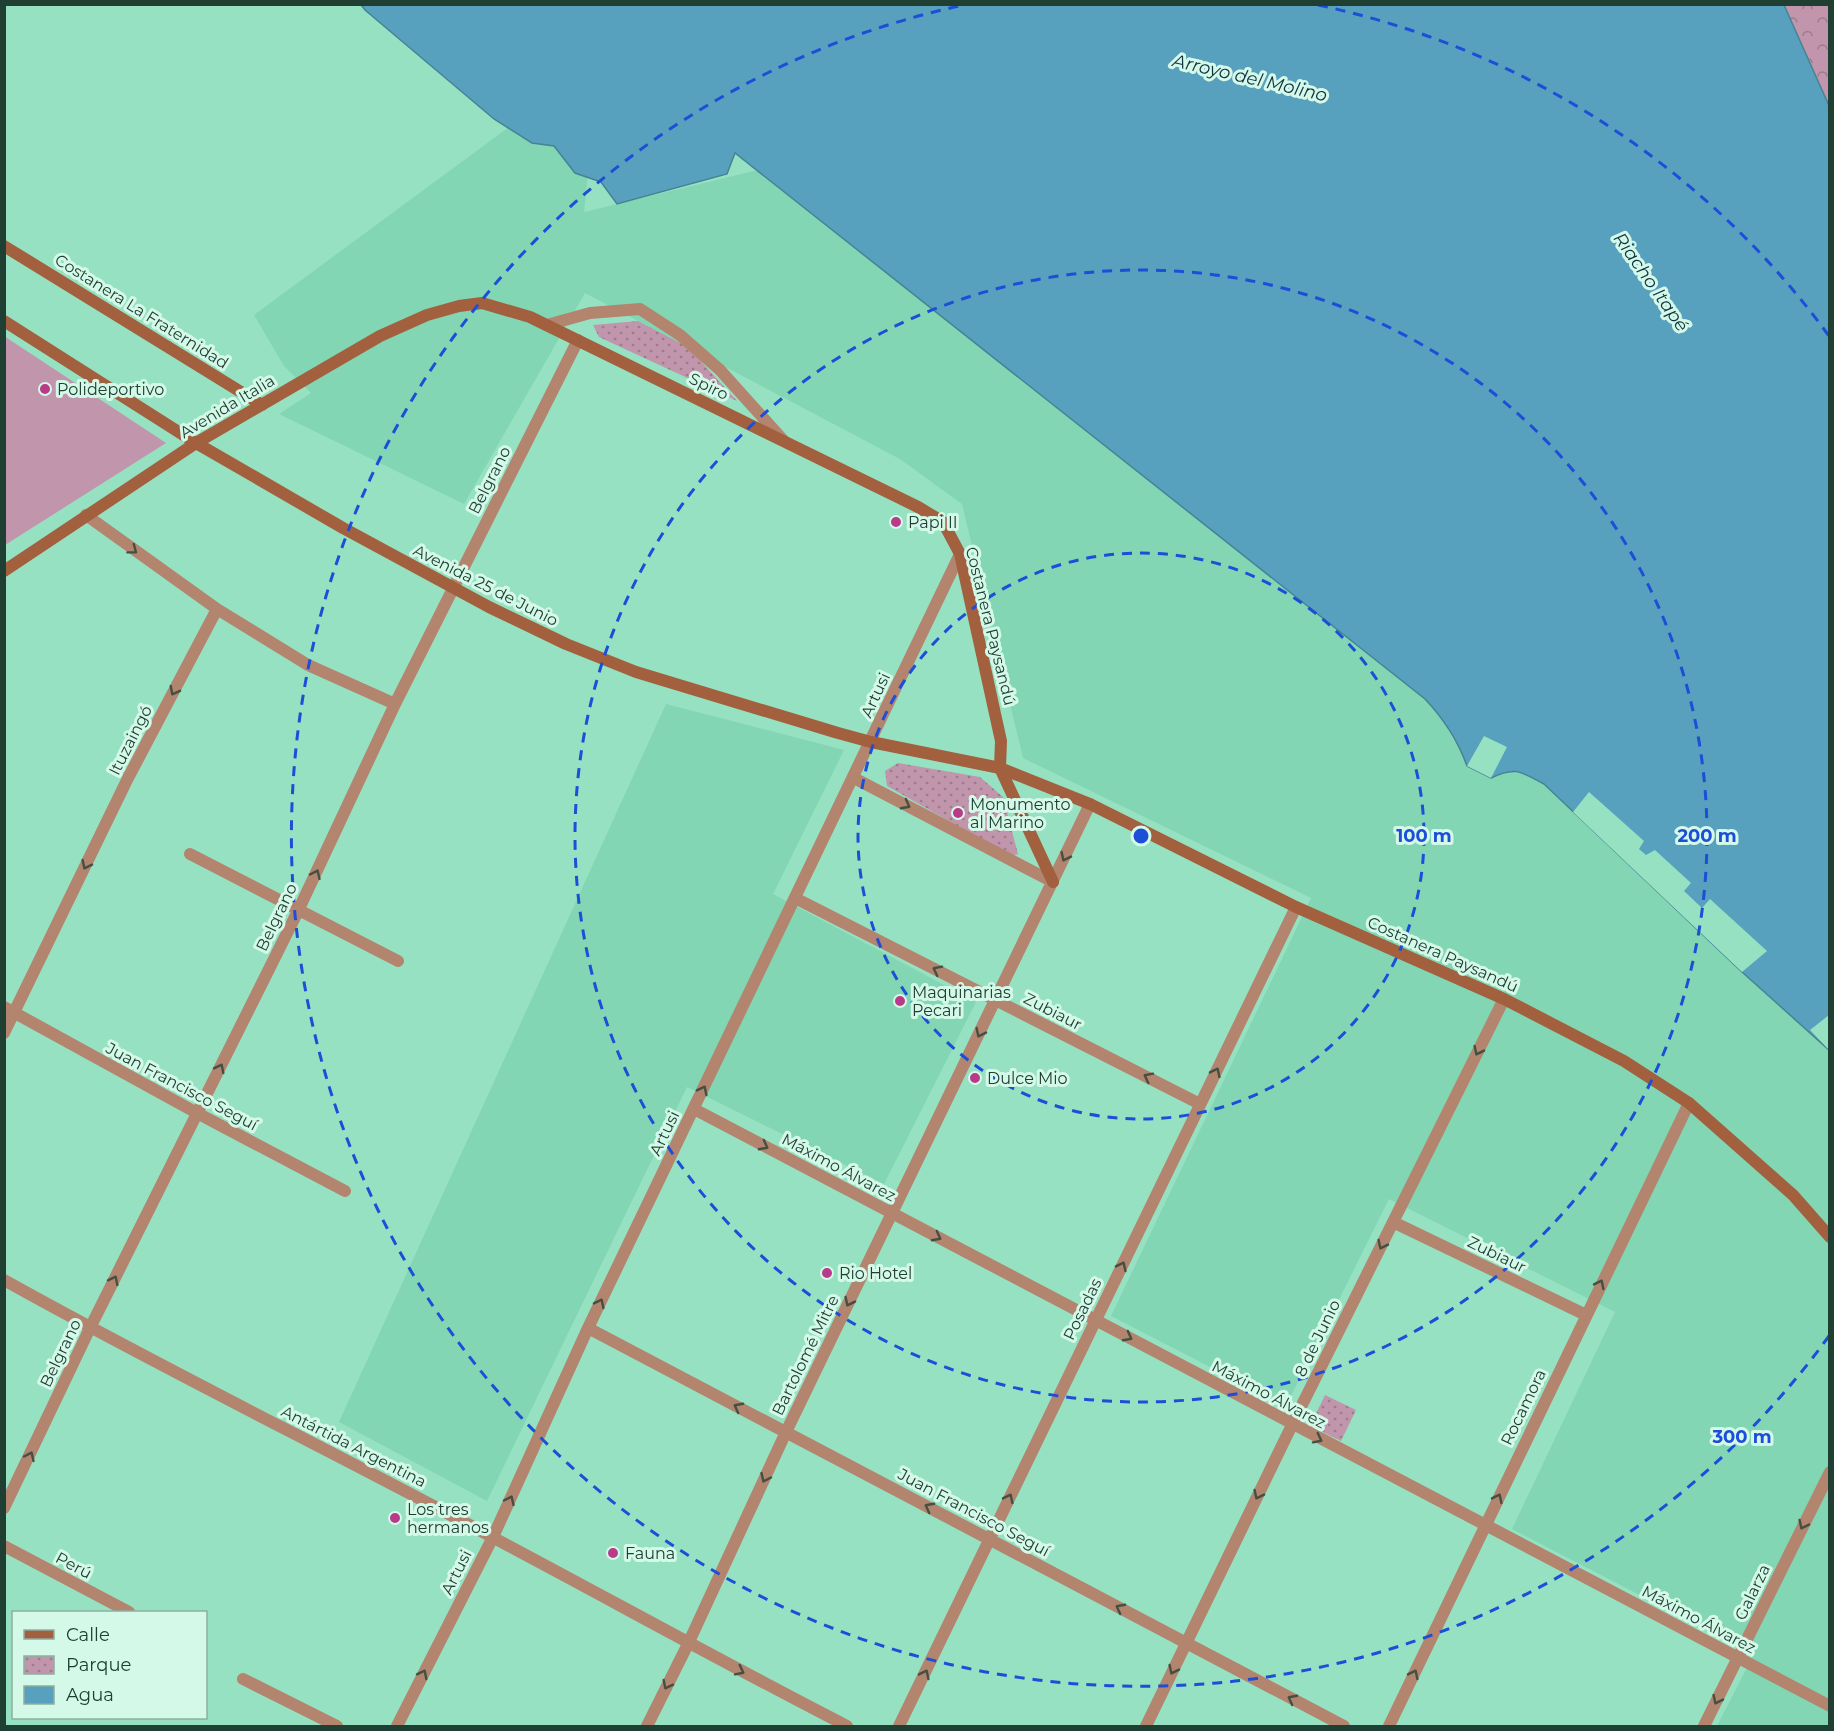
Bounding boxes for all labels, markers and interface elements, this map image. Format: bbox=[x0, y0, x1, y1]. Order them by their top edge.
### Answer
water label: Arroyo del Molino bbox=[1170, 49, 1329, 106]
water label: Riacho Itapé bbox=[1609, 228, 1693, 336]
street label: Costanera La Fraternidad bbox=[51, 250, 232, 373]
street label: Spiro bbox=[686, 369, 731, 404]
street label: Avenida Italia bbox=[176, 371, 278, 442]
place label: Polideportivo bbox=[57, 380, 164, 399]
marker: Polideportivo bbox=[38, 382, 52, 396]
street label: Belgrano bbox=[464, 443, 514, 517]
place label: Papi II bbox=[908, 513, 958, 532]
marker: Papi II bbox=[889, 515, 903, 529]
street label: Avenida 25 de Junio bbox=[410, 541, 561, 630]
one-way arrow bbox=[126, 542, 137, 553]
street label: Costanera Paysandú bbox=[962, 545, 1019, 707]
street label: Artusi bbox=[857, 670, 894, 721]
one-way arrow bbox=[170, 685, 181, 695]
street label: Ituzaingó bbox=[105, 702, 156, 778]
place label: Monumento al Marino bbox=[970, 795, 1071, 832]
one-way arrow bbox=[899, 798, 910, 809]
marker: Monumento al Marino bbox=[951, 806, 965, 820]
text: 100 m bbox=[1396, 825, 1452, 847]
text: 200 m bbox=[1677, 825, 1737, 847]
centre of rings bbox=[1131, 826, 1151, 846]
one-way arrow bbox=[1060, 851, 1072, 862]
one-way arrow bbox=[81, 858, 93, 869]
one-way arrow bbox=[308, 870, 320, 881]
street label: Belgrano bbox=[252, 880, 301, 954]
street label: Costanera Paysandú bbox=[1365, 913, 1521, 996]
one-way arrow bbox=[932, 966, 943, 977]
place label: Maquinarias Pecari bbox=[912, 983, 1011, 1020]
street label: Zubiaur bbox=[1020, 989, 1085, 1034]
marker: Maquinarias Pecari bbox=[893, 994, 907, 1008]
one-way arrow bbox=[975, 1026, 987, 1037]
street label: Juan Francisco Seguí bbox=[102, 1038, 261, 1135]
one-way arrow bbox=[1474, 1045, 1486, 1056]
one-way arrow bbox=[213, 1063, 224, 1074]
one-way arrow bbox=[1208, 1067, 1220, 1078]
place label: Dulce Mio bbox=[987, 1069, 1068, 1088]
marker: Dulce Mio bbox=[968, 1071, 982, 1085]
one-way arrow bbox=[1143, 1073, 1154, 1085]
one-way arrow bbox=[695, 1085, 707, 1096]
street label: Artusi bbox=[645, 1108, 683, 1159]
street label: Máximo Álvarez bbox=[779, 1129, 899, 1205]
one-way arrow bbox=[758, 1139, 768, 1150]
one-way arrow bbox=[930, 1230, 941, 1241]
street label: Zubiaur bbox=[1464, 1232, 1529, 1277]
one-way arrow bbox=[1378, 1238, 1389, 1249]
one-way arrow bbox=[1114, 1261, 1126, 1272]
place label: Rio Hotel bbox=[839, 1264, 912, 1283]
marker: Rio Hotel bbox=[820, 1266, 834, 1280]
one-way arrow bbox=[107, 1275, 119, 1286]
street label: Posadas bbox=[1059, 1275, 1106, 1343]
one-way arrow bbox=[1593, 1279, 1605, 1290]
street label: Bartolomé Mitre bbox=[768, 1292, 843, 1418]
one-way arrow bbox=[845, 1296, 856, 1307]
street label: 8 de Junio bbox=[1291, 1297, 1344, 1380]
one-way arrow bbox=[593, 1299, 605, 1310]
street label: Belgrano bbox=[36, 1316, 85, 1390]
one-way arrow bbox=[1122, 1330, 1132, 1341]
street label: Máximo Álvarez bbox=[1209, 1356, 1329, 1432]
street label: Rocamora bbox=[1497, 1366, 1550, 1448]
street label: Antártida Argentina bbox=[278, 1402, 429, 1491]
one-way arrow bbox=[733, 1403, 744, 1414]
text: 300 m bbox=[1711, 1426, 1772, 1448]
one-way arrow bbox=[1312, 1432, 1323, 1443]
one-way arrow bbox=[22, 1451, 34, 1462]
street label: Juan Francisco Seguí bbox=[894, 1464, 1053, 1561]
one-way arrow bbox=[760, 1472, 772, 1483]
one-way arrow bbox=[1254, 1488, 1266, 1499]
one-way arrow bbox=[1491, 1493, 1503, 1504]
one-way arrow bbox=[1002, 1494, 1014, 1505]
one-way arrow bbox=[502, 1495, 514, 1506]
place label: Los tres hermanos bbox=[407, 1500, 489, 1537]
one-way arrow bbox=[925, 1503, 935, 1514]
marker: Los tres hermanos bbox=[388, 1511, 402, 1525]
one-way arrow bbox=[1799, 1518, 1811, 1529]
place label: Fauna bbox=[625, 1544, 675, 1563]
marker: Fauna bbox=[606, 1546, 620, 1560]
street label: Artusi bbox=[437, 1547, 476, 1598]
street label: Perú bbox=[52, 1548, 95, 1583]
street label: Galarza bbox=[1731, 1561, 1774, 1623]
street label: Máximo Álvarez bbox=[1639, 1581, 1759, 1657]
one-way arrow bbox=[1116, 1604, 1126, 1615]
legend bbox=[12, 1611, 207, 1719]
text: Calle bbox=[66, 1624, 110, 1646]
text: Parque bbox=[66, 1654, 132, 1676]
one-way arrow bbox=[734, 1664, 745, 1675]
one-way arrow bbox=[1169, 1664, 1181, 1675]
one-way arrow bbox=[917, 1669, 929, 1680]
one-way arrow bbox=[1407, 1669, 1419, 1680]
one-way arrow bbox=[416, 1670, 427, 1681]
one-way arrow bbox=[663, 1679, 675, 1690]
text: Agua bbox=[66, 1684, 114, 1706]
one-way arrow bbox=[1712, 1693, 1724, 1704]
one-way arrow bbox=[1288, 1695, 1298, 1706]

